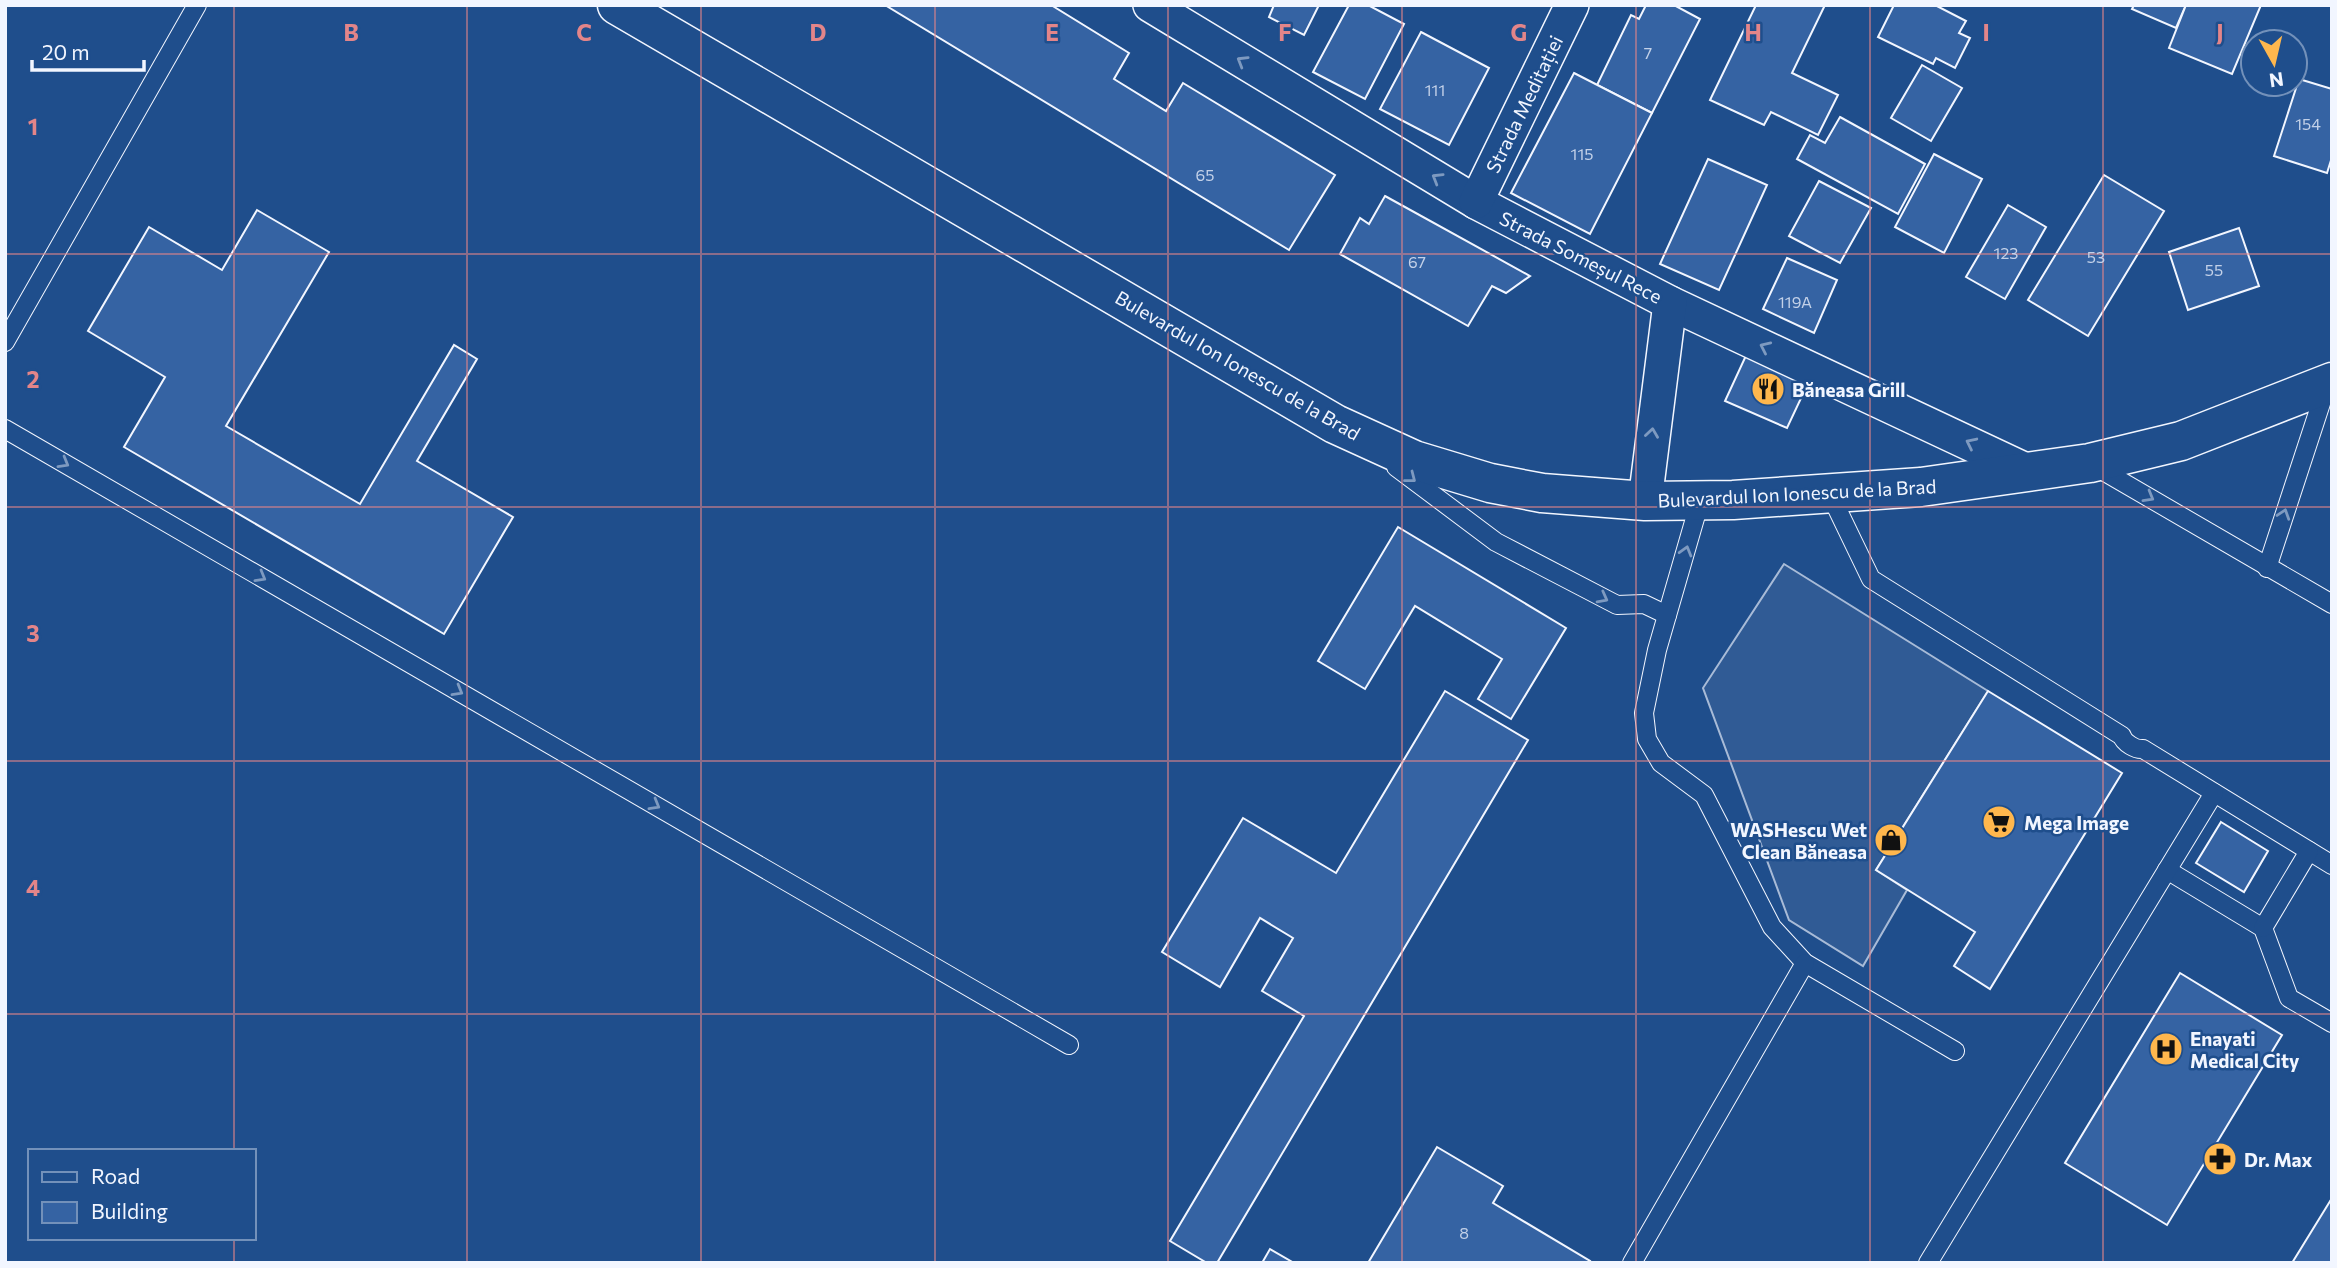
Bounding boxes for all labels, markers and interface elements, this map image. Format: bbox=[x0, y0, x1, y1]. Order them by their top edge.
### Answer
text: B bbox=[343, 18, 359, 46]
text: C bbox=[576, 18, 592, 46]
text: D bbox=[810, 18, 827, 46]
text: E bbox=[1045, 18, 1059, 46]
text: F bbox=[1278, 18, 1292, 46]
text: G bbox=[1511, 18, 1527, 46]
text: H bbox=[1744, 18, 1762, 46]
text: I bbox=[1982, 18, 1990, 46]
text: J bbox=[2216, 18, 2224, 46]
scale bar bbox=[32, 28, 144, 72]
north arrow bbox=[2239, 28, 2309, 98]
street label: Strada Meditației bbox=[1481, 32, 1569, 177]
text: 20 m bbox=[42, 39, 90, 64]
house number: 7 bbox=[1644, 43, 1652, 62]
one-way arrow bbox=[1236, 56, 1249, 69]
text: N bbox=[2268, 68, 2285, 93]
house number: 111 bbox=[1425, 80, 1445, 99]
text: 1 bbox=[28, 112, 38, 140]
house number: 154 bbox=[2295, 114, 2321, 133]
house number: 115 bbox=[1571, 144, 1593, 163]
house number: 65 bbox=[1196, 165, 1214, 184]
one-way arrow bbox=[1431, 173, 1444, 186]
street label: Strada Someșul Rece bbox=[1495, 206, 1666, 310]
house number: 123 bbox=[1994, 243, 2018, 262]
house number: 53 bbox=[2087, 247, 2105, 266]
house number: 67 bbox=[1408, 252, 1426, 271]
house number: 55 bbox=[2205, 260, 2223, 279]
street label: Bulevardul Ion Ionescu de la Brad bbox=[1111, 285, 1365, 445]
house number: 119A bbox=[1778, 292, 1812, 311]
one-way arrow bbox=[1760, 341, 1772, 355]
text: 2 bbox=[26, 365, 40, 393]
restaurant icon: Băneasa Grill bbox=[1749, 370, 1787, 408]
place label: Băneasa Grill bbox=[1792, 378, 1905, 401]
one-way arrow bbox=[1644, 428, 1659, 439]
one-way arrow bbox=[1966, 437, 1978, 451]
one-way arrow bbox=[57, 455, 70, 468]
one-way arrow bbox=[1402, 470, 1415, 482]
street label: Bulevardul Ion Ionescu de la Brad bbox=[1657, 474, 1937, 512]
one-way arrow bbox=[2142, 489, 2154, 502]
one-way arrow bbox=[2276, 508, 2291, 520]
one-way arrow bbox=[1677, 545, 1692, 557]
one-way arrow bbox=[254, 569, 267, 582]
one-way arrow bbox=[1596, 590, 1608, 603]
text: 3 bbox=[26, 619, 40, 647]
one-way arrow bbox=[451, 683, 463, 696]
one-way arrow bbox=[647, 797, 660, 810]
supermarket icon: Mega Image bbox=[1980, 803, 2018, 841]
place label: Mega Image bbox=[2024, 811, 2129, 834]
place label: WASHescu Wet Clean Băneasa bbox=[1730, 818, 1867, 863]
shop icon: WASHescu Wet Clean Băneasa bbox=[1872, 821, 1910, 859]
text: 4 bbox=[26, 873, 40, 901]
place label: Enayati Medical City bbox=[2190, 1027, 2300, 1072]
hospital icon: Enayati Medical City bbox=[2147, 1030, 2185, 1068]
pharmacy icon: Dr. Max bbox=[2201, 1140, 2239, 1178]
place label: Dr. Max bbox=[2244, 1148, 2313, 1171]
legend bbox=[28, 1149, 256, 1240]
text: Road bbox=[91, 1163, 140, 1188]
text: Building bbox=[91, 1198, 168, 1223]
house number: 8 bbox=[1459, 1223, 1469, 1242]

